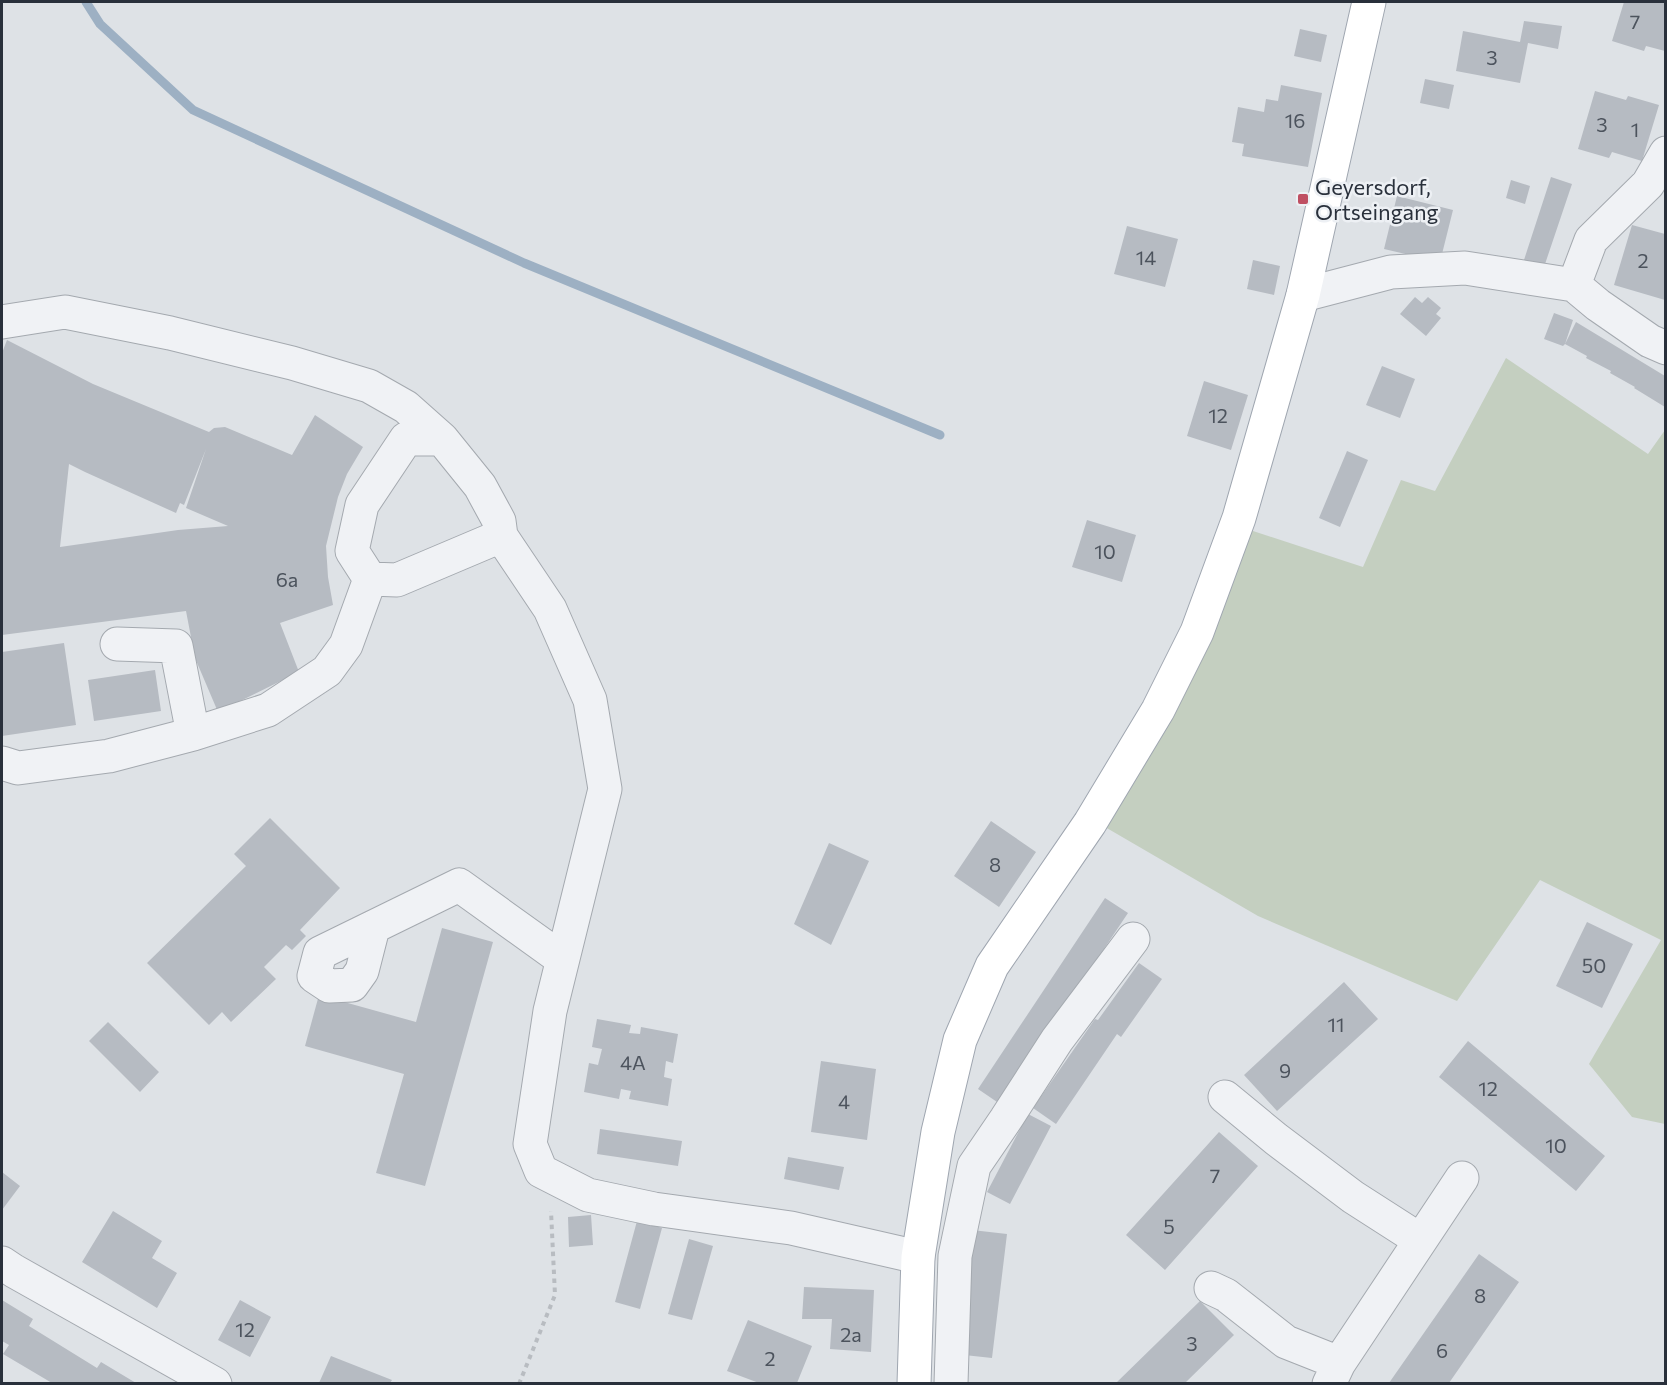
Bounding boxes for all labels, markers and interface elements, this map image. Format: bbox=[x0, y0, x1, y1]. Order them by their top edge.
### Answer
house number: 7 bbox=[1630, 9, 1640, 33]
house number: 3 bbox=[1486, 45, 1498, 69]
house number: 16 bbox=[1285, 108, 1305, 132]
house number: 3 bbox=[1596, 112, 1608, 136]
house number: 1 bbox=[1631, 117, 1639, 141]
place label: Geyersdorf, Ortseingang bbox=[1315, 173, 1439, 225]
marker: Geyersdorf, Ortseingang bbox=[1296, 192, 1310, 206]
house number: 14 bbox=[1136, 245, 1156, 269]
house number: 2 bbox=[1637, 248, 1649, 272]
house number: 12 bbox=[1208, 403, 1228, 427]
house number: 10 bbox=[1094, 539, 1116, 563]
house number: 6a bbox=[276, 567, 298, 591]
house number: 8 bbox=[989, 852, 1001, 876]
house number: 50 bbox=[1582, 953, 1606, 977]
house number: 11 bbox=[1327, 1012, 1345, 1036]
house number: 4A bbox=[620, 1050, 646, 1074]
house number: 9 bbox=[1279, 1058, 1291, 1082]
house number: 12 bbox=[1478, 1076, 1498, 1100]
house number: 4 bbox=[838, 1089, 850, 1113]
house number: 10 bbox=[1545, 1133, 1567, 1157]
house number: 7 bbox=[1210, 1163, 1220, 1187]
house number: 5 bbox=[1163, 1214, 1175, 1238]
house number: 8 bbox=[1474, 1283, 1486, 1307]
house number: 12 bbox=[235, 1317, 255, 1341]
house number: 2a bbox=[840, 1322, 862, 1346]
house number: 3 bbox=[1186, 1331, 1198, 1355]
house number: 6 bbox=[1436, 1338, 1448, 1362]
house number: 2 bbox=[764, 1346, 776, 1370]

